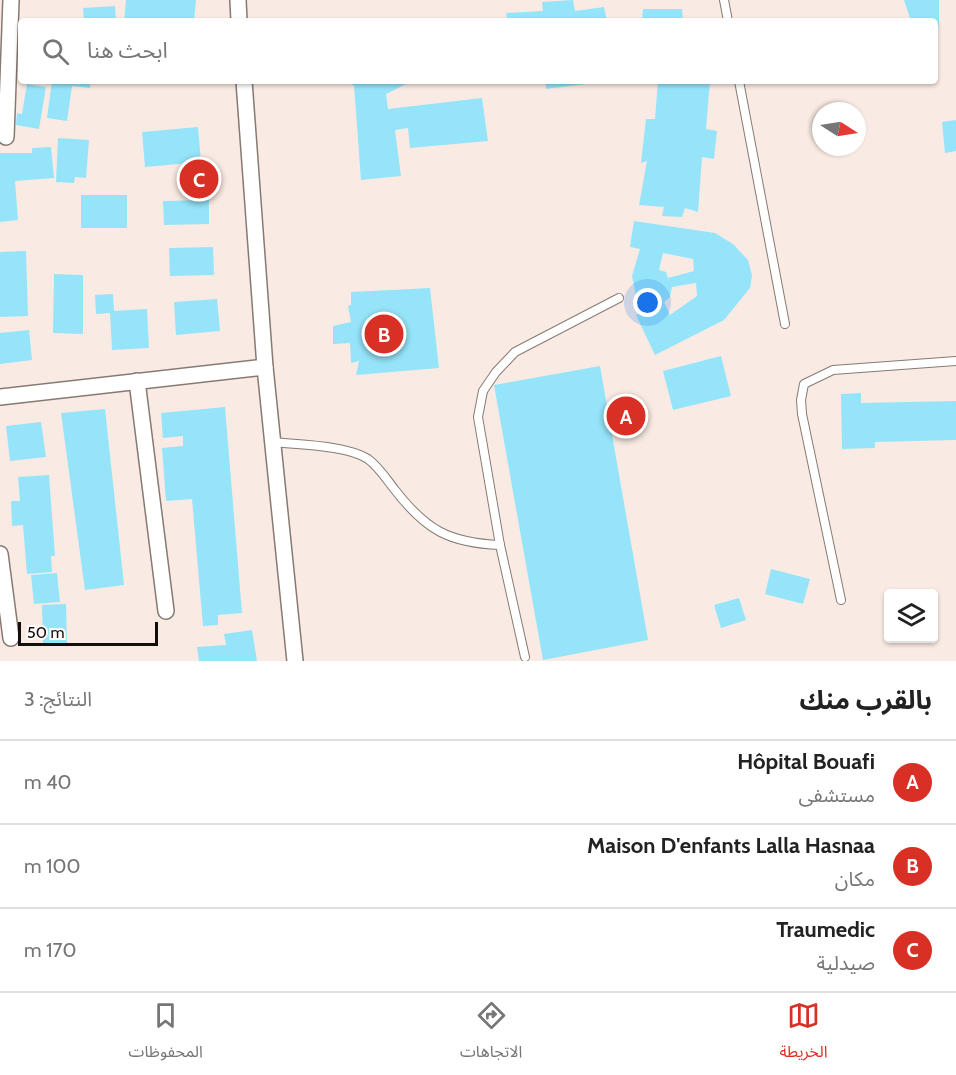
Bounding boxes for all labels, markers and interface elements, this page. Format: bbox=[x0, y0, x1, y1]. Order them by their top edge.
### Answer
search box bbox=[18, 18, 938, 84]
icon: search bbox=[39, 35, 72, 68]
text: ابحث هنا bbox=[87, 37, 168, 64]
north arrow bbox=[812, 102, 866, 156]
pin: C bbox=[180, 156, 218, 201]
your location bbox=[633, 288, 662, 317]
pin: B bbox=[364, 312, 404, 356]
pin: A bbox=[606, 394, 646, 438]
map controls bbox=[884, 589, 938, 643]
button: layers bbox=[884, 589, 938, 643]
scale bar bbox=[18, 619, 158, 646]
text: 50 m bbox=[27, 623, 64, 642]
text: بالقرب منك bbox=[799, 684, 932, 716]
text: النتائج: 3 bbox=[24, 687, 92, 711]
text: Hôpital Bouafi bbox=[737, 748, 875, 775]
text: 40 m bbox=[24, 770, 72, 794]
text: A bbox=[906, 770, 919, 794]
text: مستشفى bbox=[798, 783, 875, 807]
text: Maison D'enfants Lalla Hasnaa bbox=[587, 832, 875, 859]
text: 100 m bbox=[24, 854, 81, 878]
text: B bbox=[906, 854, 919, 878]
text: مكان bbox=[835, 867, 875, 891]
text: Traumedic bbox=[776, 916, 875, 943]
text: 170 m bbox=[24, 938, 76, 962]
text: C bbox=[906, 938, 919, 962]
text: صيدلية bbox=[816, 951, 875, 975]
tab: المحفوظات bbox=[129, 999, 203, 1069]
tab: الاتجاهات bbox=[460, 999, 522, 1069]
tab: الخريطة bbox=[780, 999, 827, 1069]

